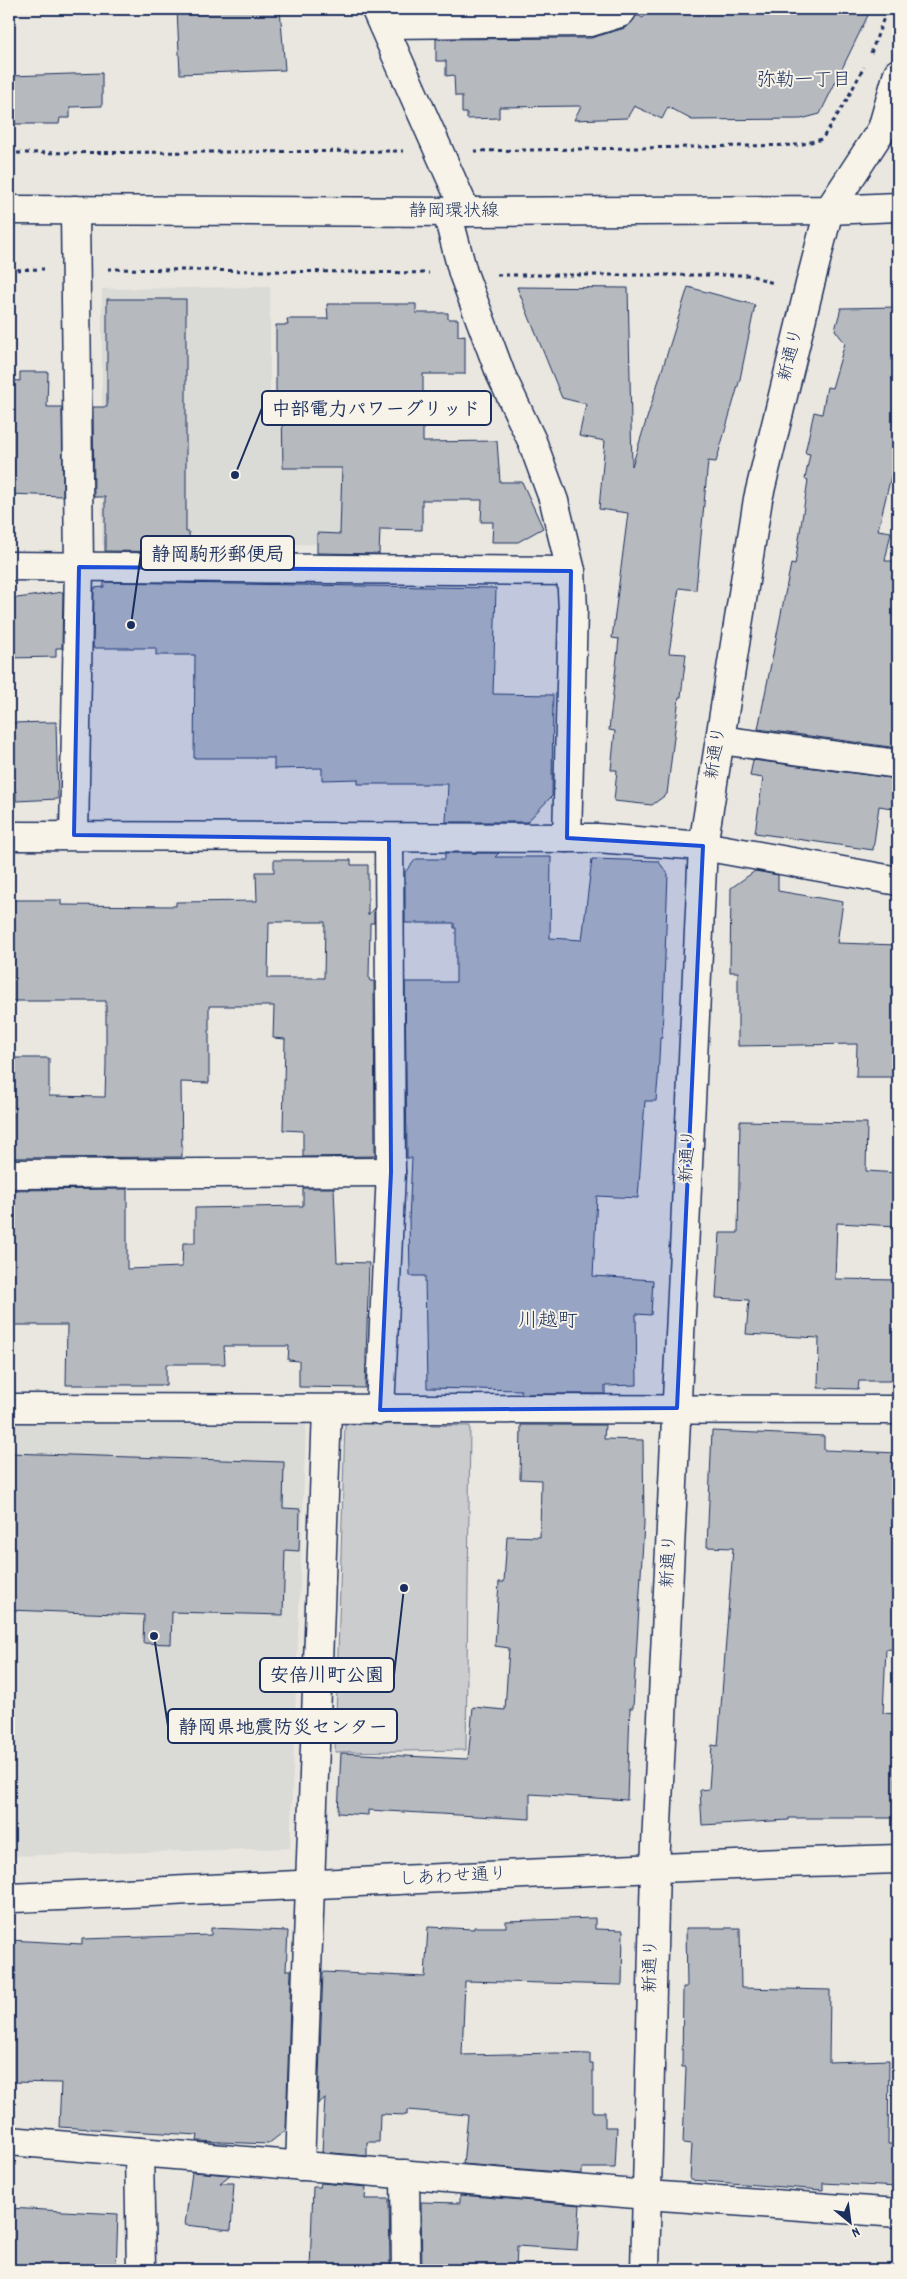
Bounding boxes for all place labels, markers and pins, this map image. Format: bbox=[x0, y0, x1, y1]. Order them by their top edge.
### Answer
callout: 中部電力パワーグリッド bbox=[262, 391, 491, 425]
callout: 静岡駒形郵便局 bbox=[141, 536, 294, 570]
callout: 安倍川町公園 bbox=[260, 1658, 394, 1692]
callout: 静岡県地震防災センター bbox=[168, 1709, 397, 1743]

